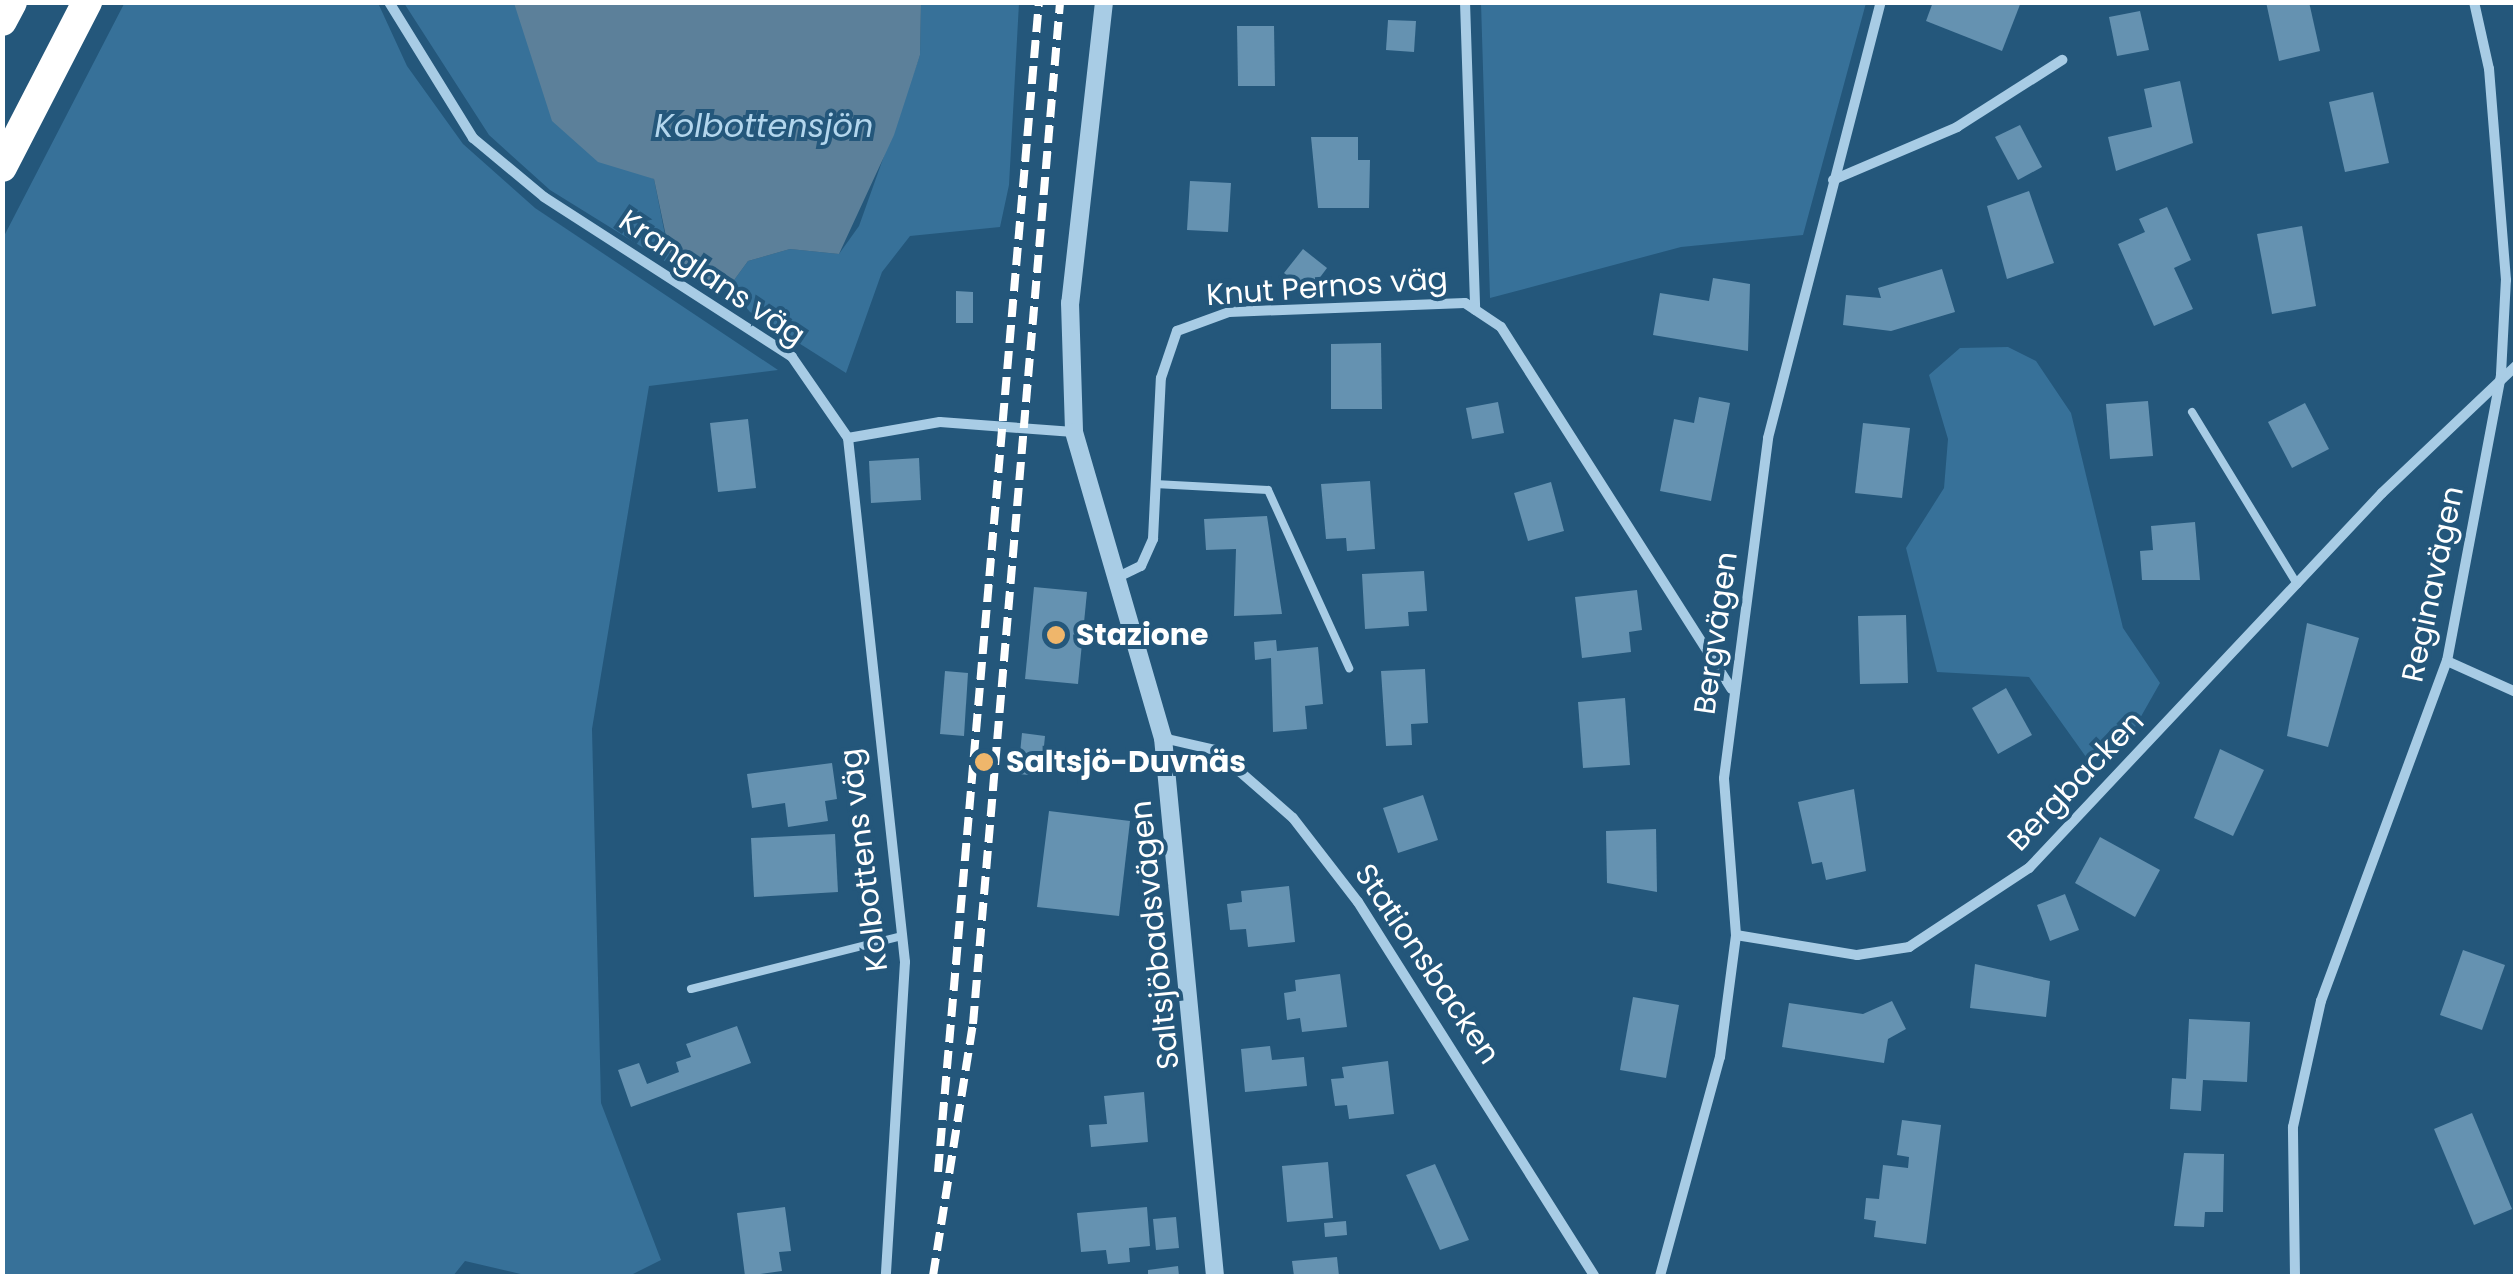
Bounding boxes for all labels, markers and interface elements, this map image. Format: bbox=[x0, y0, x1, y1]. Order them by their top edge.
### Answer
water label: Kolbottensjön bbox=[655, 107, 873, 145]
street label: Kranglans väg bbox=[612, 202, 812, 354]
street label: Knut Pernos väg bbox=[1205, 261, 1449, 313]
street label: Reginavägen bbox=[2395, 483, 2471, 685]
street label: Bergvägen bbox=[1687, 549, 1745, 717]
place label: Stazione bbox=[1076, 617, 1209, 653]
marker: Stazione bbox=[1045, 624, 1067, 646]
street label: Bergbacken bbox=[2000, 704, 2152, 858]
place label: Saltsjö-Duvnäs bbox=[1006, 744, 1246, 780]
street label: Kolbottens väg bbox=[832, 746, 896, 974]
marker: Saltsjö-Duvnäs bbox=[971, 749, 997, 775]
street label: Saltsjöbadsvägen bbox=[1123, 799, 1187, 1071]
street label: Stationsbacken bbox=[1347, 857, 1507, 1071]

